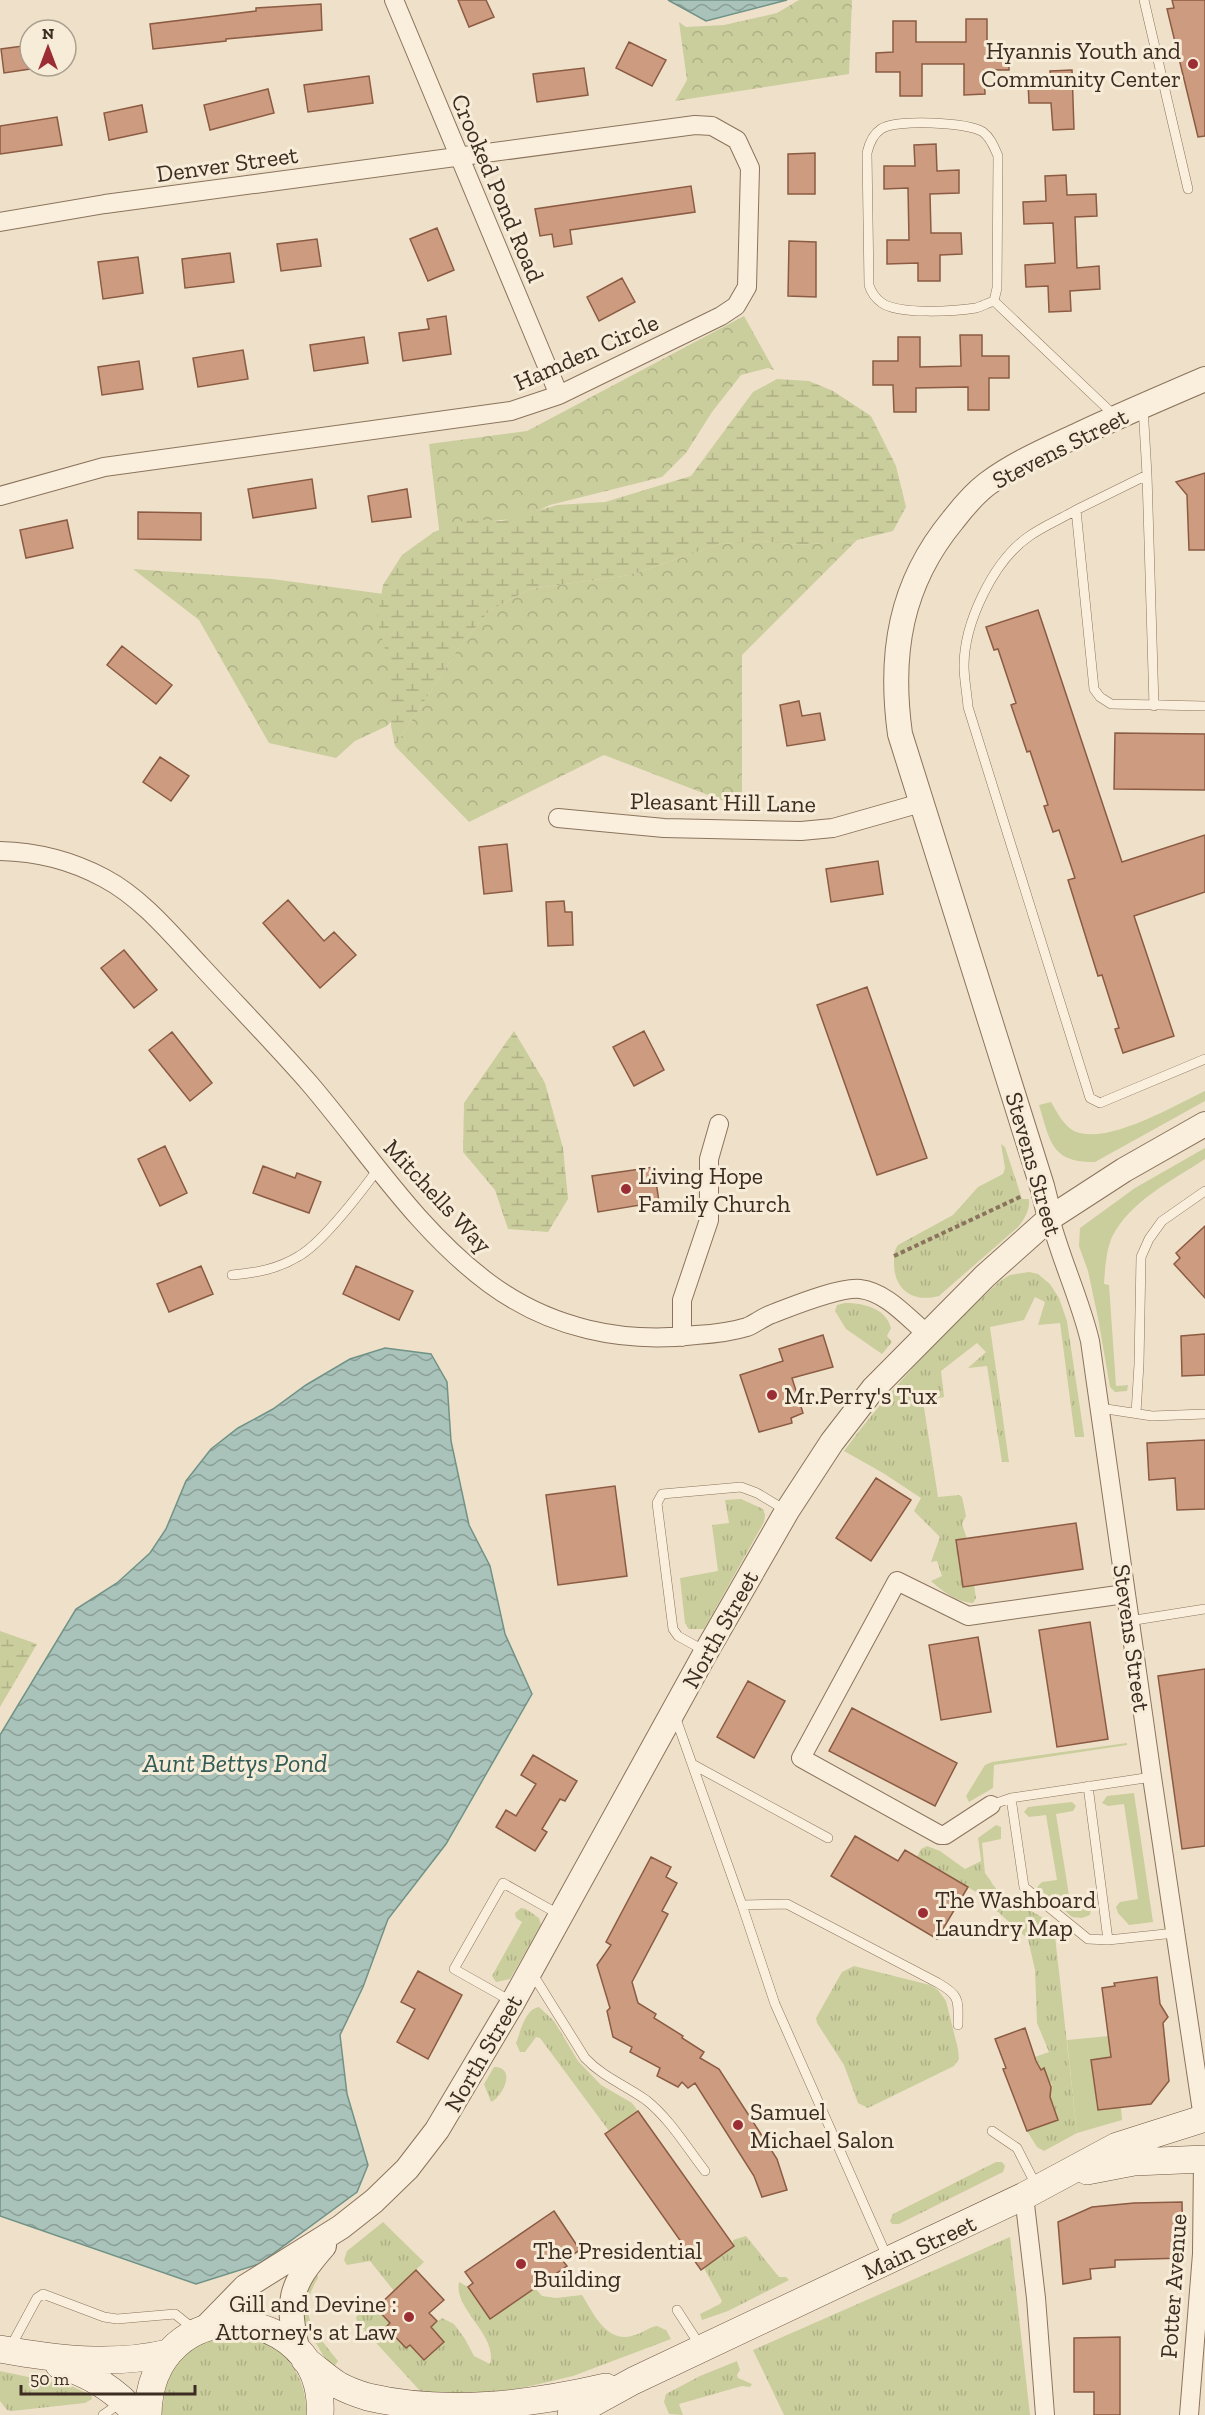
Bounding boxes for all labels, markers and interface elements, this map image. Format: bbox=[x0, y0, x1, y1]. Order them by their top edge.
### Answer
north arrow bbox=[18, 18, 78, 78]
text: N bbox=[42, 24, 54, 43]
place label: Hyannis Youth and Community Center bbox=[981, 36, 1181, 93]
marker: Hyannis Youth and Community Center bbox=[1186, 57, 1200, 71]
street label: Crooked Pond Road bbox=[445, 89, 551, 287]
street label: Denver Street bbox=[154, 140, 300, 188]
street label: Hamden Circle bbox=[509, 307, 663, 397]
street label: Stevens Street bbox=[987, 401, 1133, 495]
street label: Pleasant Hill Lane bbox=[630, 786, 816, 818]
street label: Stevens Street bbox=[1000, 1089, 1068, 1239]
street label: Mitchells Way bbox=[378, 1133, 499, 1260]
place label: Living Hope Family Church bbox=[638, 1161, 791, 1218]
marker: Living Hope Family Church bbox=[619, 1182, 633, 1196]
place label: Mr.Perry's Tux bbox=[784, 1381, 937, 1410]
marker: Mr.Perry's Tux bbox=[765, 1388, 779, 1402]
street label: Stevens Street bbox=[1107, 1562, 1157, 1714]
street label: North Street bbox=[676, 1565, 764, 1693]
water label: Aunt Bettys Pond bbox=[142, 1747, 327, 1779]
place label: The Washboard Laundry Map bbox=[935, 1885, 1096, 1942]
marker: The Washboard Laundry Map bbox=[916, 1906, 930, 1920]
street label: North Street bbox=[438, 1989, 528, 2117]
place label: Samuel Michael Salon bbox=[750, 2097, 894, 2154]
marker: Samuel Michael Salon bbox=[731, 2118, 745, 2132]
street label: Main Street bbox=[858, 2208, 980, 2286]
street label: Potter Avenue bbox=[1153, 2213, 1193, 2359]
place label: The Presidential Building bbox=[533, 2236, 702, 2293]
marker: The Presidential Building bbox=[514, 2257, 528, 2271]
place label: Gill and Devine : Attorney's at Law bbox=[216, 2289, 398, 2346]
marker: Gill and Devine : Attorney's at Law bbox=[402, 2310, 416, 2324]
scale bar bbox=[21, 2358, 195, 2396]
text: 50 m bbox=[30, 2368, 70, 2390]

